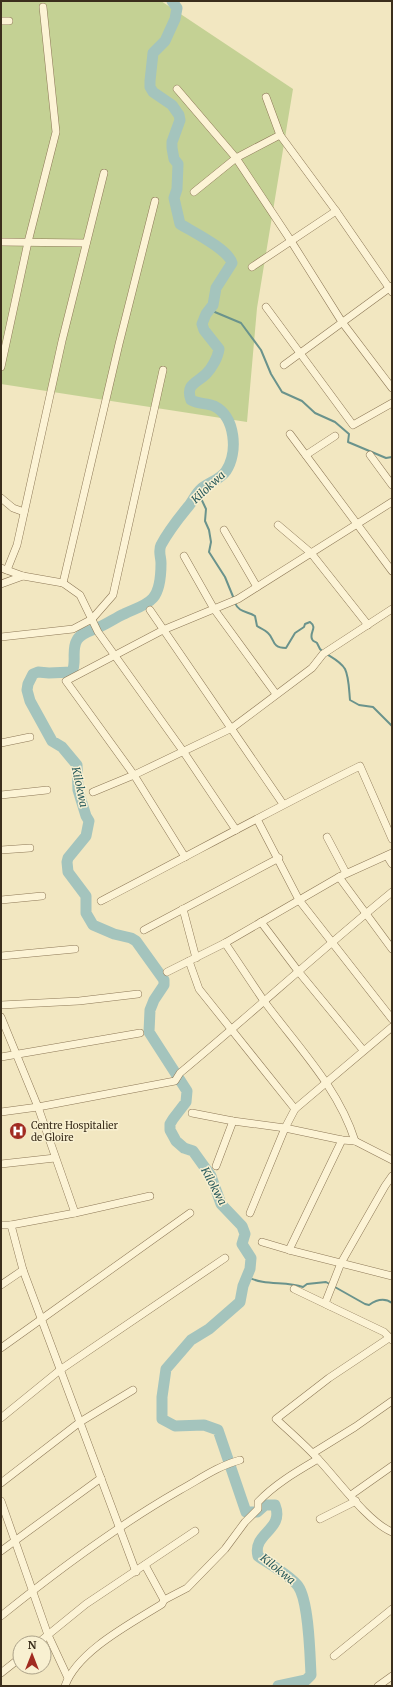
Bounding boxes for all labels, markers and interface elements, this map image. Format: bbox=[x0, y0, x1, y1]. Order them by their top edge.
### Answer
water label: Kilokwa bbox=[187, 468, 228, 507]
water label: Kilokwa bbox=[69, 764, 91, 809]
place label: Centre Hospitalier de Gloire bbox=[31, 1119, 119, 1144]
hospital icon: Centre Hospitalier de Gloire bbox=[8, 1121, 28, 1141]
water label: Kilokwa bbox=[198, 1164, 230, 1207]
water label: Kilokwa bbox=[257, 1550, 298, 1587]
north arrow bbox=[12, 1635, 52, 1675]
text: N bbox=[28, 1638, 37, 1652]

